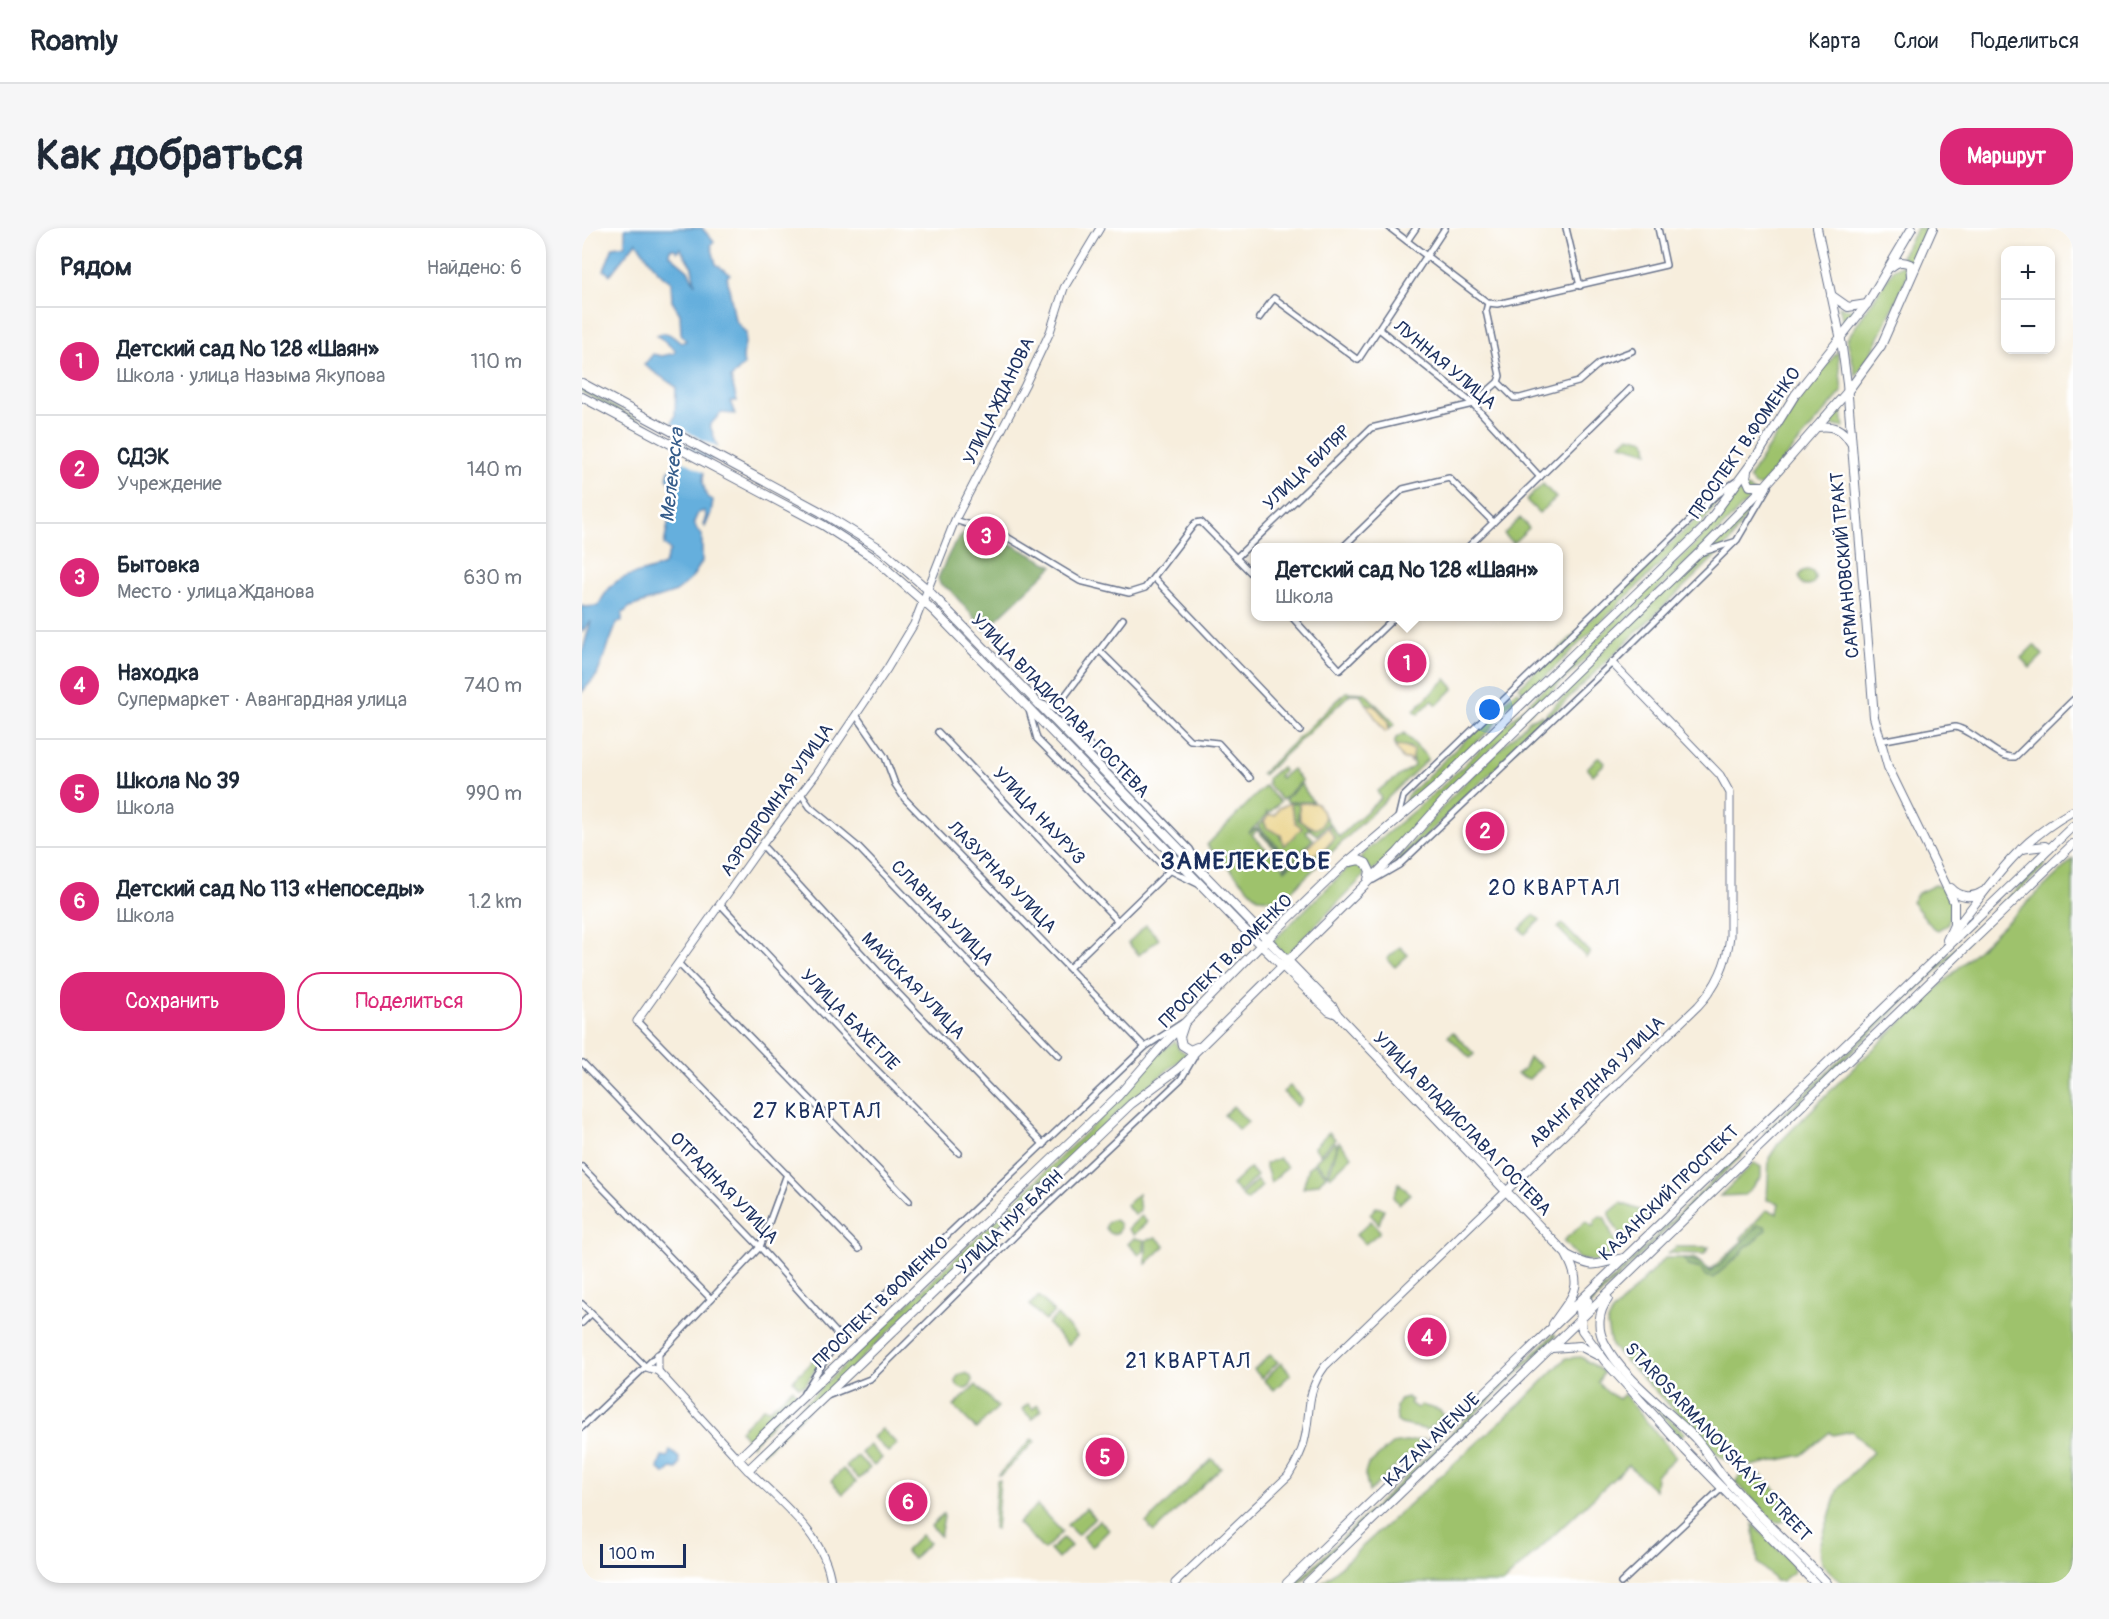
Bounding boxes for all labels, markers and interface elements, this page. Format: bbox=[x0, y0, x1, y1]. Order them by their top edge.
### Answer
text: Roamly bbox=[30, 24, 118, 59]
text: Карта bbox=[1808, 28, 1860, 55]
text: Слои bbox=[1893, 28, 1938, 55]
text: Поделиться bbox=[1971, 28, 2079, 55]
button: Маршрут bbox=[1940, 128, 2073, 185]
text: Как добраться bbox=[36, 130, 303, 182]
map controls bbox=[2001, 246, 2055, 354]
button: + bbox=[2001, 246, 2055, 300]
text: Рядом bbox=[60, 251, 132, 283]
text: Найдено: 6 bbox=[427, 255, 522, 280]
button: − bbox=[2001, 300, 2055, 354]
street label: ЛУННАЯ УЛИЦА bbox=[1388, 315, 1501, 415]
street label: УЛИЦА ЖДАНОВА bbox=[958, 333, 1040, 468]
text: Детский сад № 128 «Шаян» bbox=[117, 335, 379, 363]
text: 1 bbox=[76, 349, 83, 374]
text: 110 m bbox=[471, 349, 522, 374]
text: Школа · улица Назыма Якупова bbox=[117, 363, 385, 388]
street label: ПРОСПЕКТ В.ФОМЕНКО bbox=[1684, 363, 1806, 523]
street label: УЛИЦА БИЛЯР bbox=[1259, 421, 1355, 515]
water label: Мелекеска bbox=[655, 425, 690, 523]
text: СДЭК bbox=[117, 443, 170, 471]
text: 2 bbox=[74, 457, 85, 482]
text: 140 m bbox=[467, 457, 522, 482]
text: Учреждение bbox=[117, 471, 222, 496]
street label: САРМАНОВСКИЙ ТРАКТ bbox=[1825, 471, 1865, 659]
pin: 3 bbox=[966, 514, 1006, 558]
popup bbox=[1251, 543, 1563, 621]
text: Бытовка bbox=[117, 551, 200, 579]
text: Детский сад № 128 «Шаян» bbox=[1276, 556, 1538, 584]
text: 3 bbox=[74, 565, 85, 590]
text: 630 m bbox=[463, 565, 522, 590]
text: Место · улица Жданова bbox=[117, 579, 314, 604]
text: Школа bbox=[1276, 584, 1333, 609]
street label: УЛИЦА ВЛАДИСЛАВА ГОСТЕВА bbox=[966, 609, 1154, 803]
pin: 1 bbox=[1388, 640, 1426, 686]
text: Находка bbox=[117, 659, 199, 687]
text: 4 bbox=[74, 673, 85, 698]
text: 740 m bbox=[464, 673, 522, 698]
text: Супермаркет · Авангардная улица bbox=[117, 687, 407, 712]
your location bbox=[1475, 695, 1504, 724]
street label: АЭРОДРОМНАЯ УЛИЦА bbox=[716, 719, 839, 881]
street label: УЛИЦА НАУРУЗ bbox=[988, 762, 1090, 870]
text: Школа № 39 bbox=[117, 767, 240, 795]
text: 5 bbox=[74, 781, 85, 806]
text: 990 m bbox=[466, 781, 522, 806]
text: Школа bbox=[117, 795, 174, 820]
pin: 2 bbox=[1466, 808, 1504, 854]
street label: ЛАЗУРНАЯ УЛИЦА bbox=[942, 815, 1062, 938]
district label: ЗАМЕЛЕКЕСЬЕ bbox=[1160, 847, 1332, 876]
street label: СЛАВНАЯ УЛИЦА bbox=[886, 855, 998, 971]
text: Детский сад № 113 «Непоседы» bbox=[117, 875, 424, 903]
district label: 20 КВАРТАЛ bbox=[1488, 875, 1620, 902]
text: 6 bbox=[74, 889, 85, 914]
text: 1.2 km bbox=[468, 889, 522, 914]
street label: ПРОСПЕКТ В.ФОМЕНКО bbox=[1154, 889, 1298, 1033]
text: Школа bbox=[117, 903, 174, 928]
street label: МАЙСКАЯ УЛИЦА bbox=[856, 928, 970, 1044]
street label: УЛИЦА БАХЕТЛЕ bbox=[796, 964, 904, 1076]
button: Сохранить bbox=[60, 972, 285, 1031]
button: Поделиться bbox=[297, 972, 522, 1031]
street label: АВАНГАРДНАЯ УЛИЦА bbox=[1525, 1011, 1670, 1153]
street label: УЛИЦА ВЛАДИСЛАВА ГОСТЕВА bbox=[1368, 1027, 1556, 1221]
district label: 27 КВАРТАЛ bbox=[753, 1098, 881, 1125]
street label: КАЗАНСКИЙ ПРОСПЕКТ bbox=[1594, 1120, 1744, 1266]
street label: ОТРАДНАЯ УЛИЦА bbox=[665, 1127, 784, 1249]
street label: УЛИЦА НУР БАЯН bbox=[952, 1165, 1068, 1279]
street label: ПРОСПЕКТ В.ФОМЕНКО bbox=[808, 1231, 954, 1373]
pin: 4 bbox=[1408, 1314, 1446, 1360]
street label: STAROSARMANOVSKAYA STREET bbox=[1620, 1338, 1816, 1546]
district label: 21 КВАРТАЛ bbox=[1125, 1348, 1251, 1375]
street label: KAZAN AVENUE bbox=[1379, 1388, 1485, 1492]
pin: 5 bbox=[1086, 1434, 1124, 1480]
pin: 6 bbox=[888, 1480, 928, 1524]
scale bar bbox=[600, 1541, 686, 1568]
text: 100 m bbox=[609, 1544, 655, 1564]

